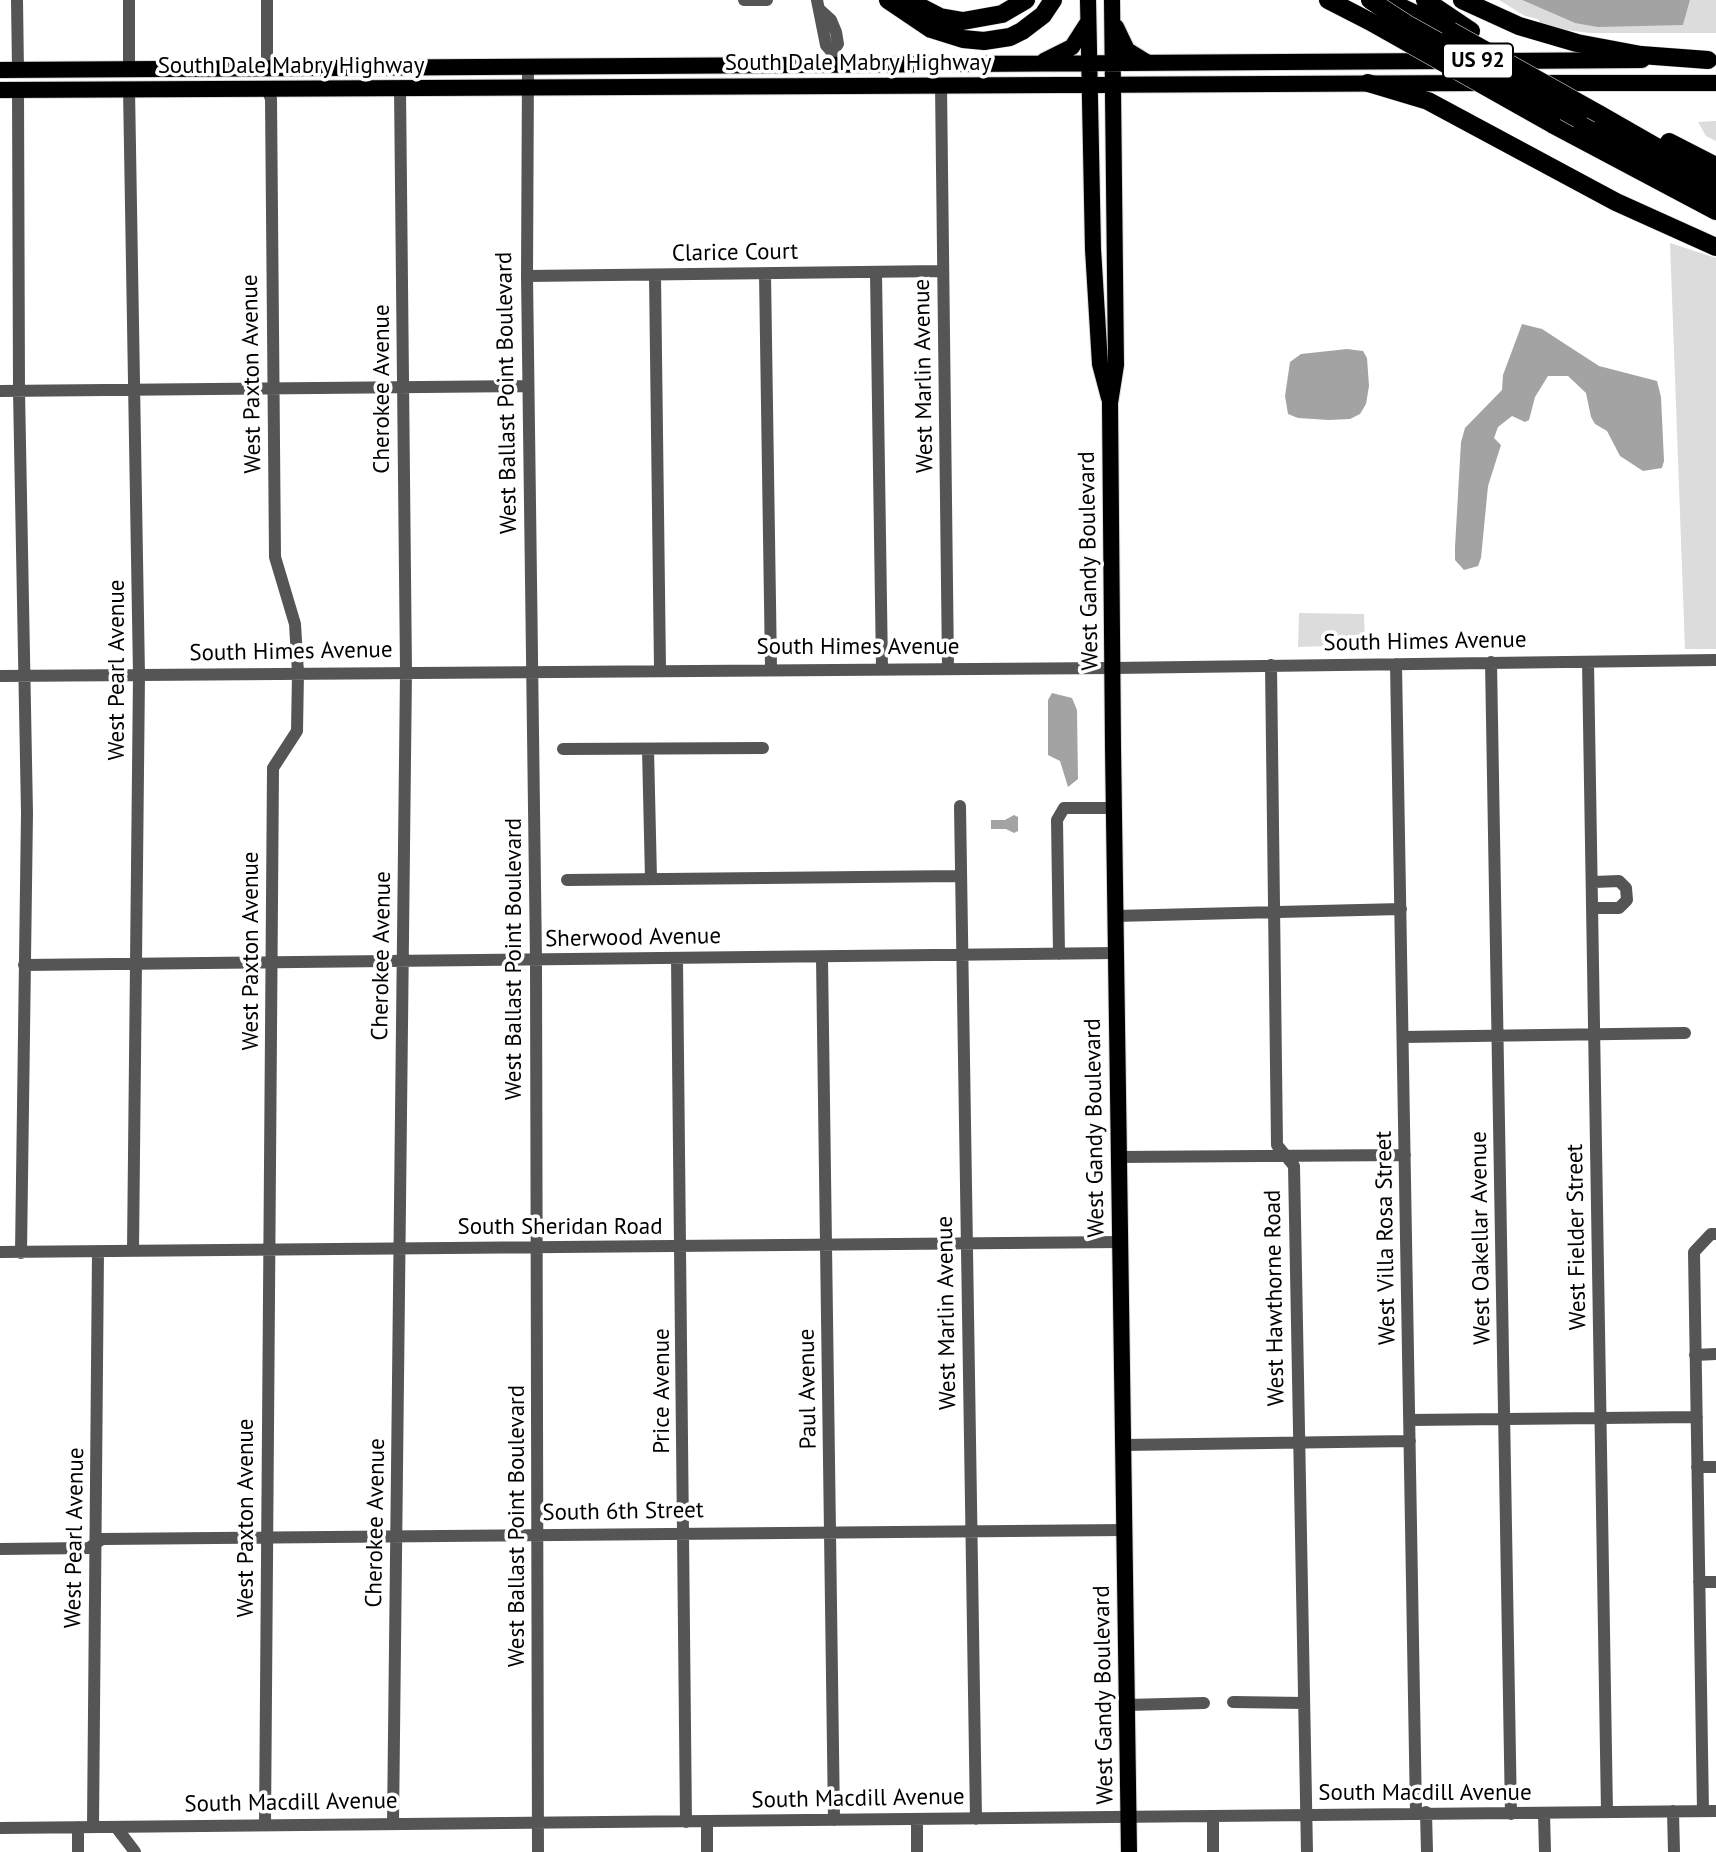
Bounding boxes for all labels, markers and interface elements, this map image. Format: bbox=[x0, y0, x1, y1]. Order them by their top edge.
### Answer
road number: US 92 bbox=[1443, 43, 1513, 78]
street label: South Dale Mabry Highway bbox=[725, 49, 991, 77]
street label: South Dale Mabry Highway bbox=[158, 52, 424, 80]
street label: Clarice Court bbox=[672, 238, 798, 268]
street label: West Ballast Point Boulevard bbox=[491, 252, 523, 534]
street label: West Paxton Avenue bbox=[236, 274, 268, 474]
street label: West Marlin Avenue bbox=[909, 279, 939, 473]
street label: Cherokee Avenue bbox=[368, 304, 396, 474]
street label: West Gandy Boulevard bbox=[1073, 451, 1105, 671]
street label: West Pearl Avenue bbox=[103, 579, 131, 761]
street label: South Himes Avenue bbox=[1323, 626, 1527, 658]
street label: South Himes Avenue bbox=[756, 633, 960, 661]
street label: South Himes Avenue bbox=[189, 636, 393, 668]
street label: West Ballast Point Boulevard bbox=[500, 818, 528, 1100]
street label: West Paxton Avenue bbox=[237, 851, 265, 1051]
street label: Cherokee Avenue bbox=[367, 871, 397, 1041]
street label: Sherwood Avenue bbox=[545, 923, 721, 953]
street label: West Gandy Boulevard bbox=[1079, 1018, 1111, 1238]
street label: West Villa Rosa Street bbox=[1370, 1131, 1402, 1345]
street label: West Oakellar Avenue bbox=[1465, 1131, 1497, 1345]
street label: West Fielder Street bbox=[1562, 1143, 1592, 1331]
street label: West Hawthorne Road bbox=[1259, 1189, 1291, 1407]
street label: South Sheridan Road bbox=[457, 1213, 663, 1241]
street label: West Marlin Avenue bbox=[932, 1216, 962, 1410]
street label: Price Avenue bbox=[648, 1328, 676, 1454]
street label: Paul Avenue bbox=[793, 1328, 823, 1450]
street label: West Ballast Point Boulevard bbox=[503, 1385, 531, 1667]
street label: West Paxton Avenue bbox=[232, 1418, 260, 1618]
street label: Cherokee Avenue bbox=[361, 1438, 391, 1608]
street label: West Pearl Avenue bbox=[60, 1447, 90, 1629]
street label: South 6th Street bbox=[542, 1497, 704, 1527]
street label: West Gandy Boulevard bbox=[1088, 1585, 1120, 1805]
street label: South Macdill Avenue bbox=[1318, 1779, 1532, 1807]
street label: South Macdill Avenue bbox=[751, 1783, 965, 1815]
street label: South Macdill Avenue bbox=[184, 1787, 398, 1819]

